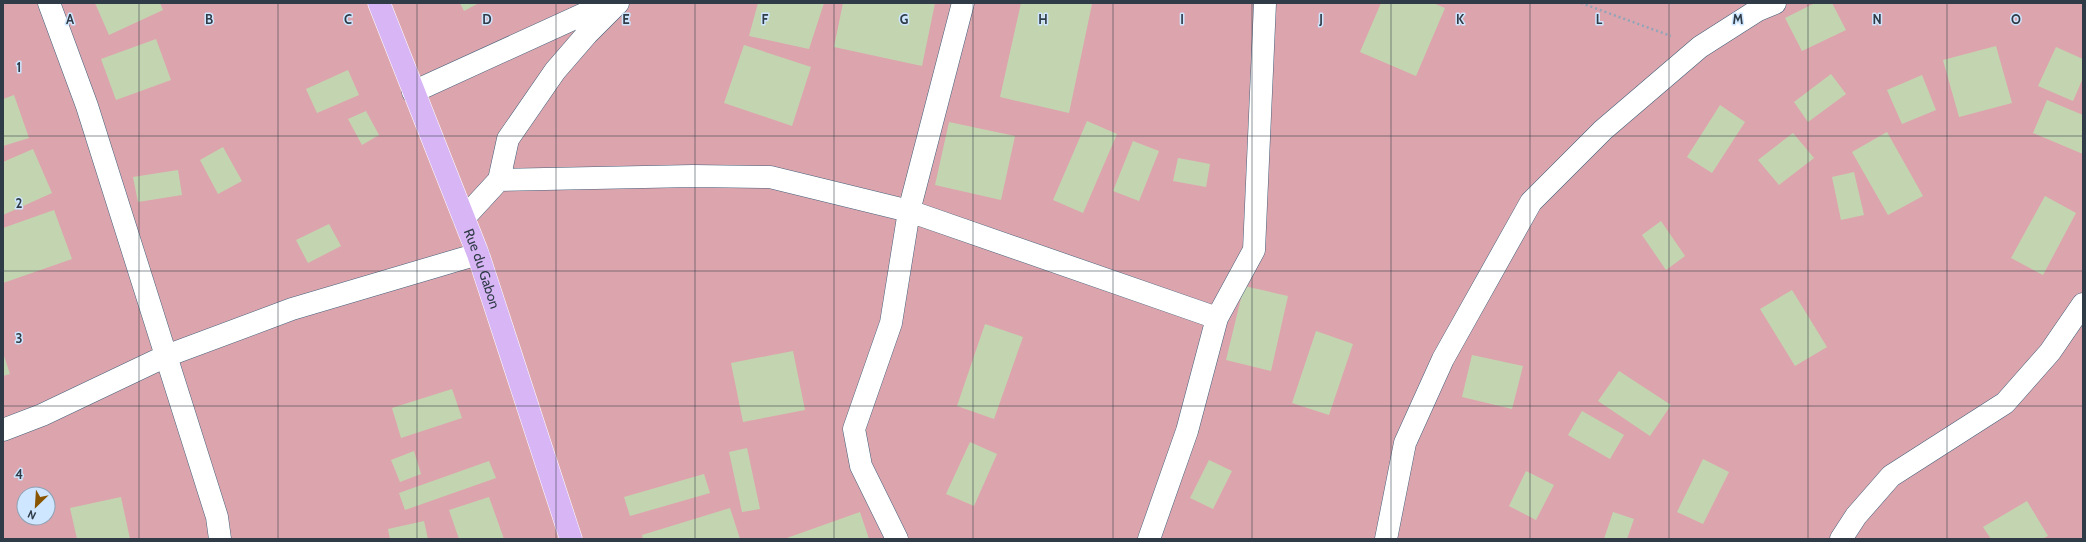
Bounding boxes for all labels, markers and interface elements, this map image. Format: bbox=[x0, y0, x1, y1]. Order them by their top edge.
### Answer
text: A bbox=[66, 11, 75, 27]
text: B bbox=[205, 11, 213, 27]
text: C bbox=[344, 11, 352, 27]
text: D bbox=[482, 11, 492, 27]
text: E bbox=[622, 11, 630, 27]
text: F bbox=[762, 11, 769, 27]
text: G bbox=[900, 11, 909, 27]
text: H bbox=[1038, 11, 1048, 27]
text: I bbox=[1180, 11, 1184, 27]
text: J bbox=[1318, 11, 1323, 27]
text: K bbox=[1456, 11, 1465, 27]
text: L bbox=[1596, 11, 1603, 27]
text: M bbox=[1733, 11, 1744, 27]
text: N bbox=[1872, 11, 1882, 27]
text: O bbox=[2011, 11, 2021, 27]
text: 1 bbox=[17, 59, 21, 75]
text: 2 bbox=[16, 195, 23, 211]
street label: Rue du Gabon bbox=[460, 226, 504, 311]
text: 3 bbox=[15, 330, 23, 346]
text: 4 bbox=[15, 466, 23, 482]
north arrow bbox=[16, 486, 56, 526]
text: N bbox=[25, 507, 38, 523]

